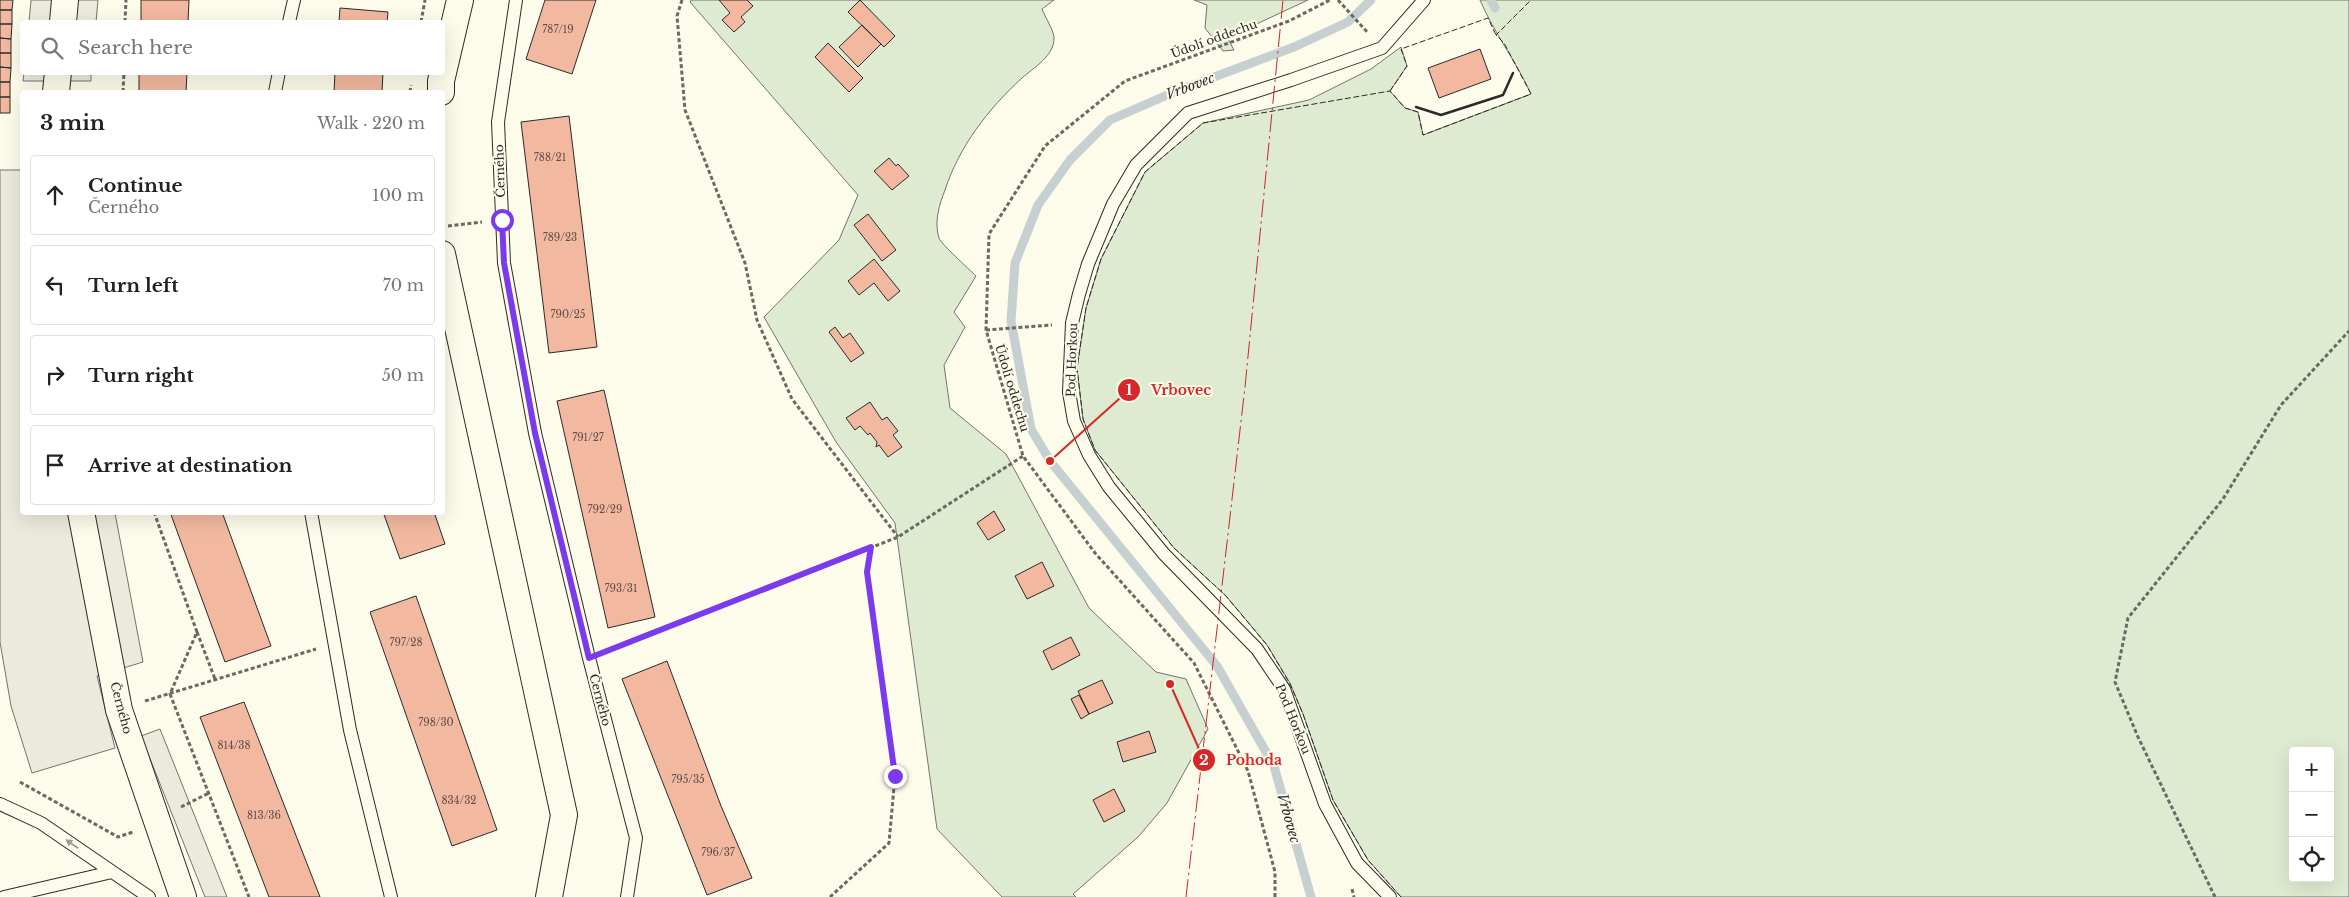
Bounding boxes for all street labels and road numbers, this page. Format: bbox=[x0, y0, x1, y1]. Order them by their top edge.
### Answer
street label: Údolí oddechu bbox=[1168, 15, 1259, 61]
street label: Černého bbox=[490, 144, 508, 198]
street label: Pod Horkou bbox=[1063, 323, 1080, 397]
street label: Údolí oddechu bbox=[992, 342, 1034, 434]
street label: Černého bbox=[586, 672, 616, 728]
street label: Černého bbox=[107, 680, 137, 736]
street label: Pod Horkou bbox=[1273, 681, 1314, 756]

